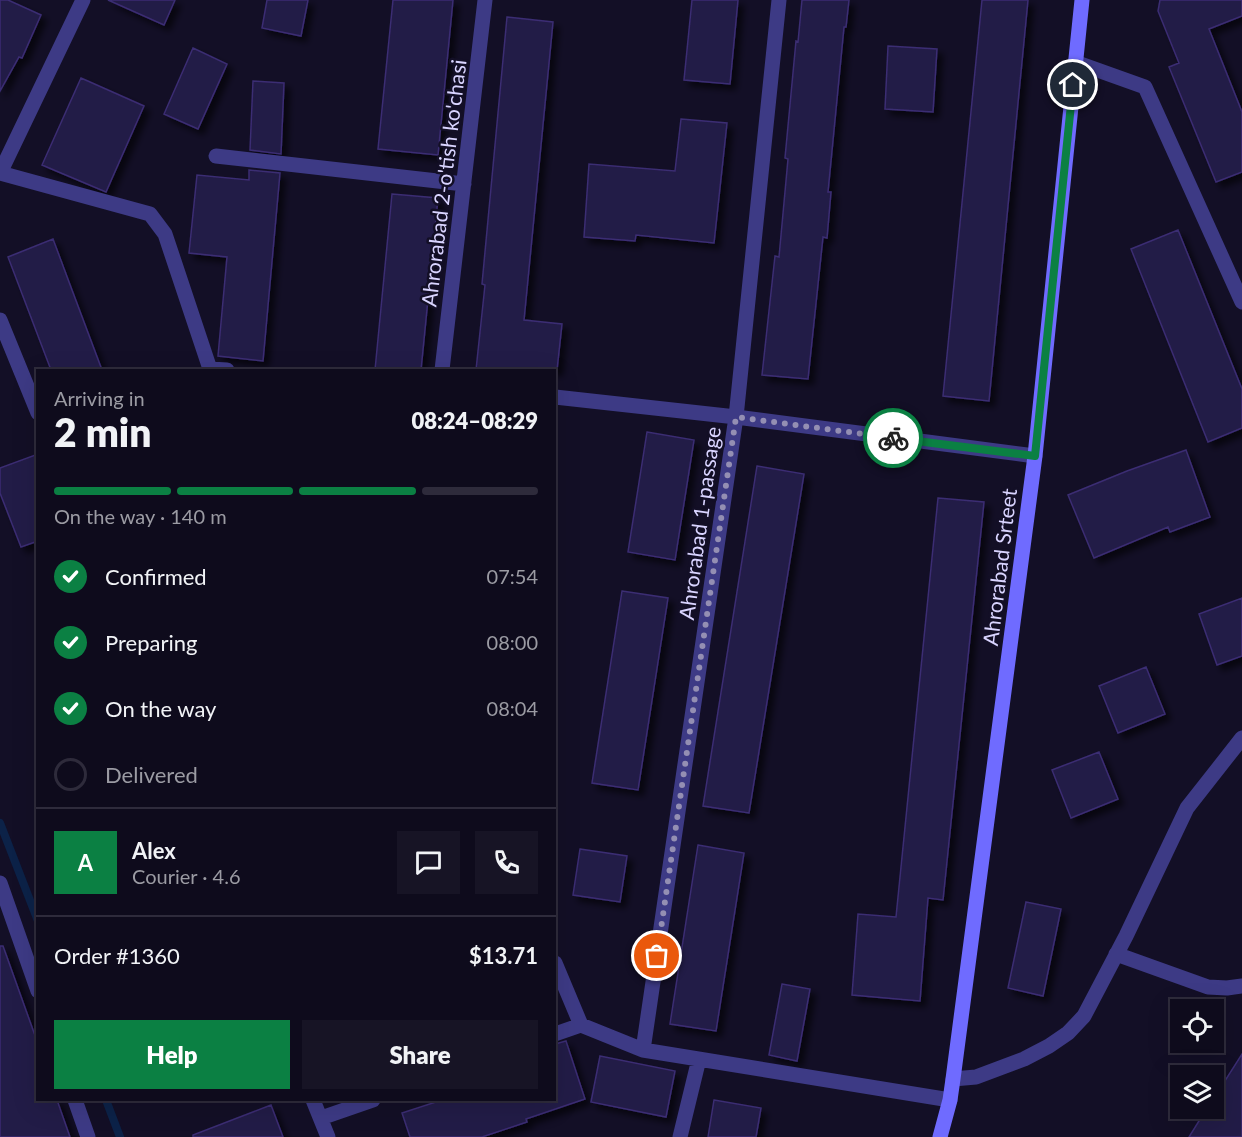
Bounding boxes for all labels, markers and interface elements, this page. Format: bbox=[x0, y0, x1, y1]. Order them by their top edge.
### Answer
street label: Ahrorabad 2-o'tish ko'chasi bbox=[415, 58, 471, 308]
pin bbox=[1047, 59, 1098, 110]
icon: home bbox=[1056, 68, 1089, 101]
text: Arriving in bbox=[54, 386, 145, 410]
text: 08:24–08:29 bbox=[412, 407, 538, 434]
courier bbox=[863, 408, 923, 468]
text: 2 min bbox=[54, 409, 151, 455]
icon: bike bbox=[877, 422, 910, 455]
street label: Ahrorabad 1-passage bbox=[673, 425, 725, 621]
street label: Ahrorabad Srteet bbox=[977, 487, 1021, 647]
text: On the way · 140 m bbox=[54, 504, 227, 528]
icon: check bbox=[54, 560, 87, 593]
text: Confirmed bbox=[105, 563, 207, 590]
text: 07:54 bbox=[487, 564, 538, 588]
icon: check bbox=[54, 626, 87, 659]
text: Preparing bbox=[105, 629, 197, 656]
text: 08:00 bbox=[487, 630, 538, 654]
icon: check bbox=[54, 692, 87, 725]
text: On the way bbox=[105, 695, 216, 722]
text: 08:04 bbox=[487, 696, 538, 720]
text: Delivered bbox=[105, 761, 198, 788]
button: chat bbox=[397, 831, 460, 894]
button: phone bbox=[475, 831, 538, 894]
text: Alex bbox=[132, 837, 176, 864]
text: A bbox=[78, 849, 93, 876]
text: Courier · 4.6 bbox=[132, 864, 241, 888]
pin bbox=[631, 930, 682, 981]
icon: bag bbox=[640, 939, 673, 972]
text: Order #1360 bbox=[54, 942, 180, 969]
text: $13.71 bbox=[469, 942, 538, 969]
map controls bbox=[1170, 999, 1224, 1119]
button: locate bbox=[1170, 999, 1224, 1053]
button: Help bbox=[54, 1020, 290, 1089]
button: Share bbox=[302, 1020, 538, 1089]
button: layers bbox=[1170, 1065, 1224, 1119]

